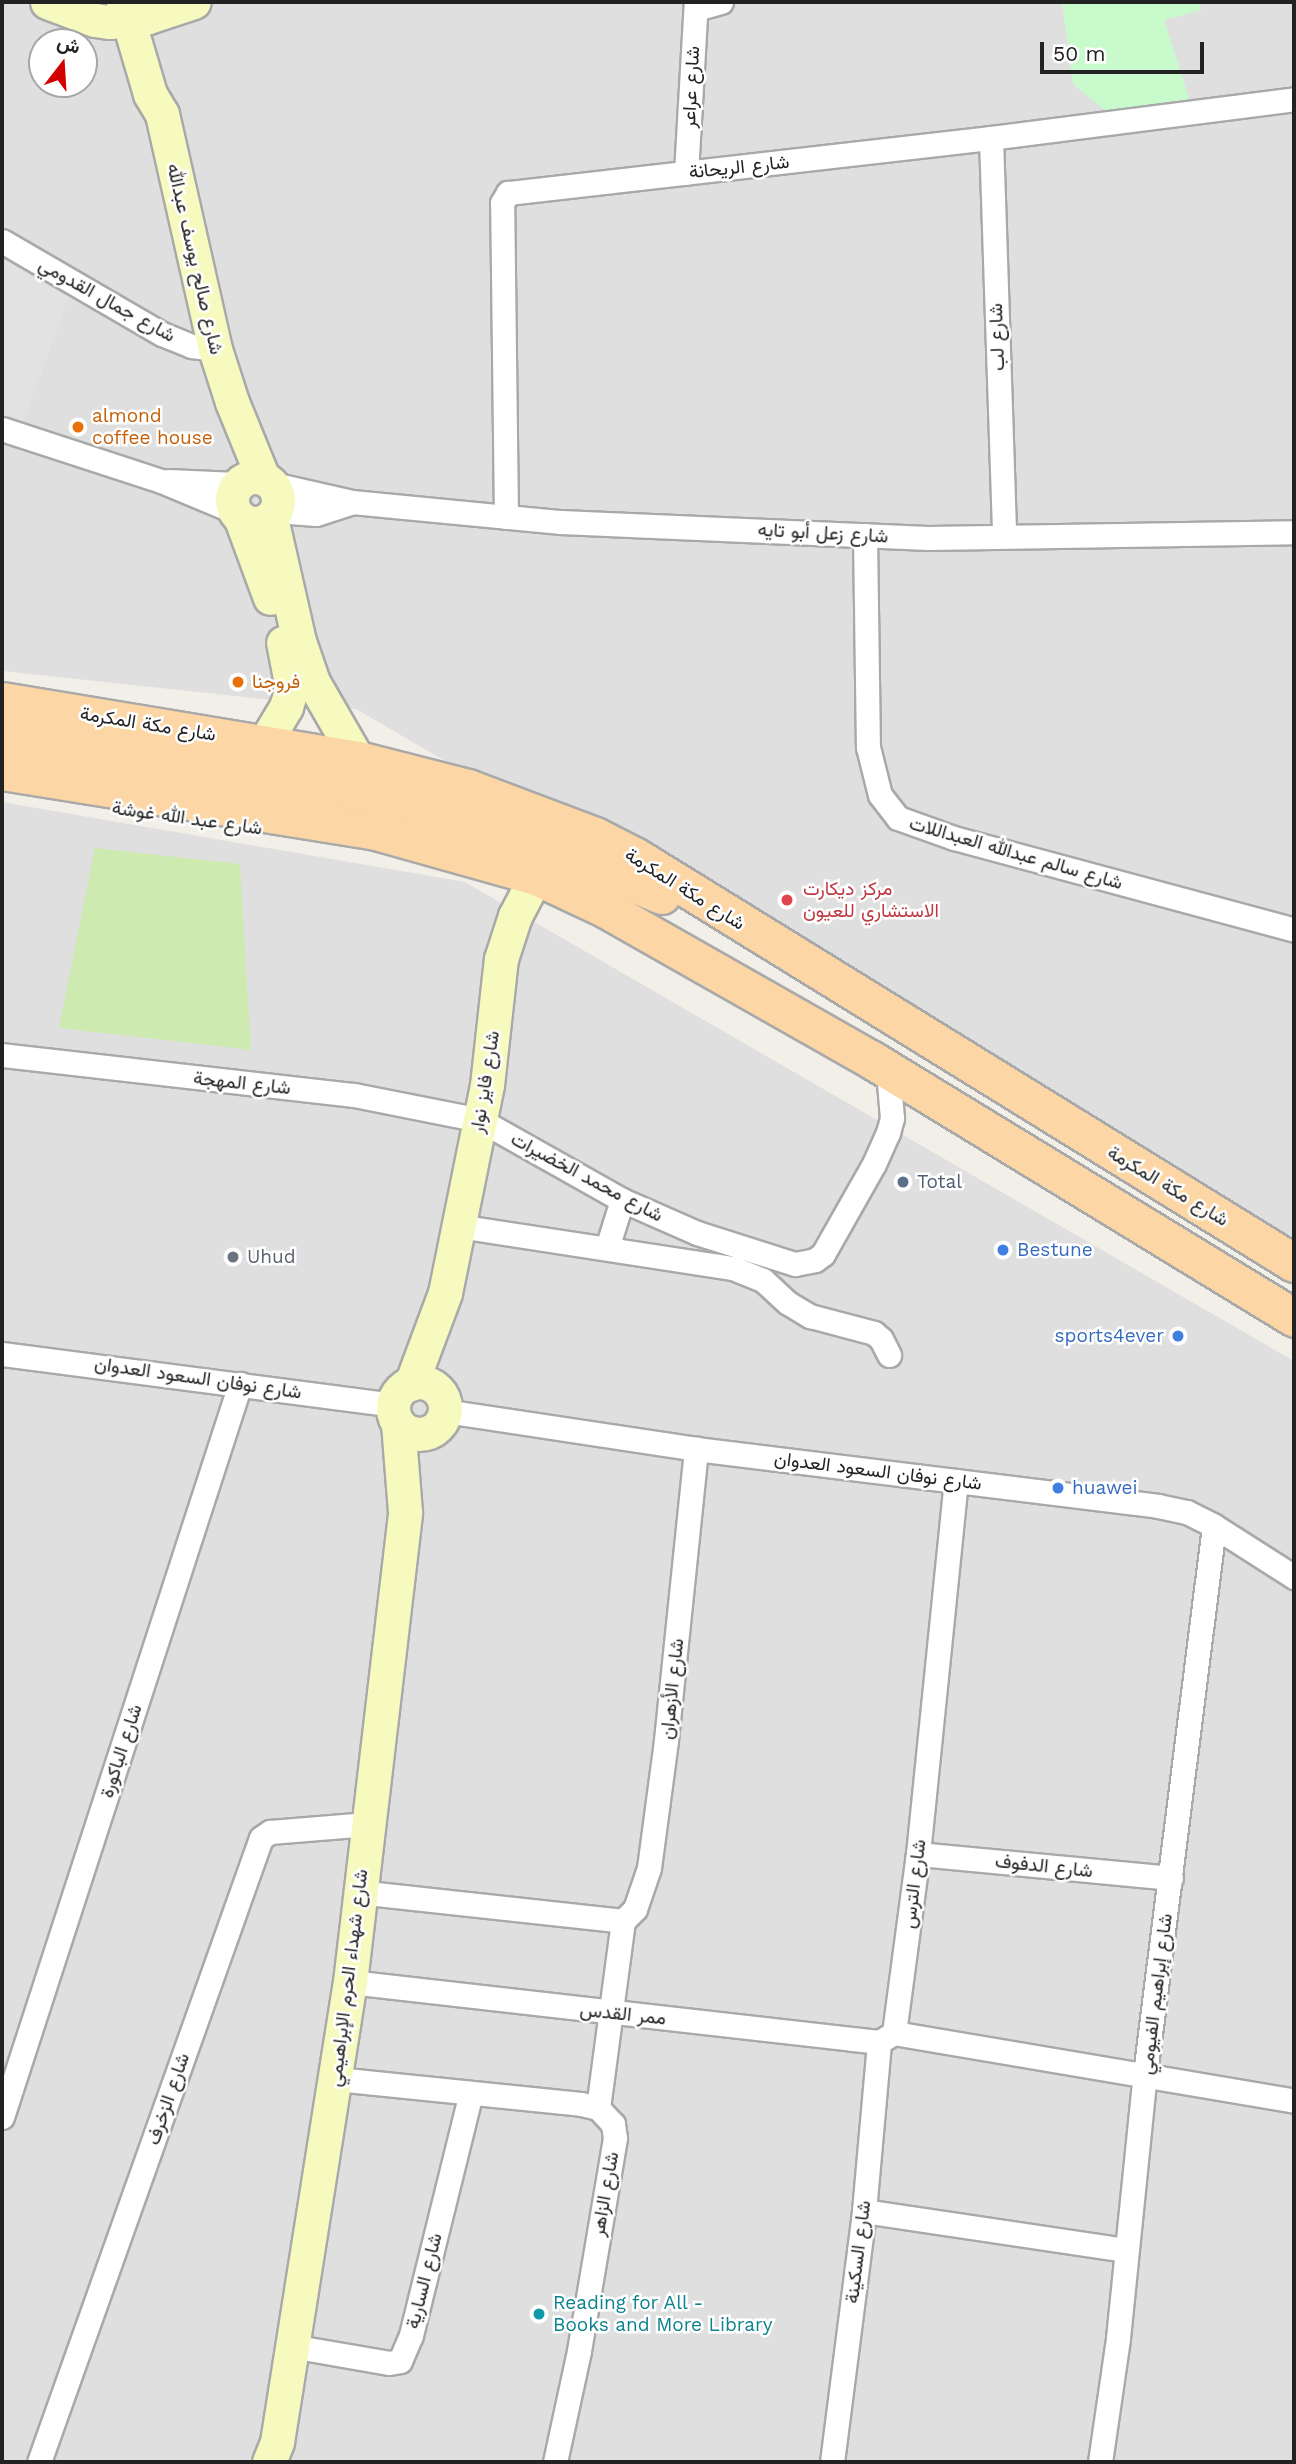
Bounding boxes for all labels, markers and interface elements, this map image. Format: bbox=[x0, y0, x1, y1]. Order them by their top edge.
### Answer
north arrow bbox=[28, 28, 98, 98]
scale bar bbox=[1044, 28, 1208, 72]
text: ش bbox=[54, 30, 83, 59]
text: 50 m bbox=[1053, 41, 1105, 66]
street label: شارع عراعر bbox=[677, 45, 705, 129]
street label: شارع الريحانة bbox=[688, 150, 790, 184]
street label: شارع صالح يوسف عبدالله bbox=[162, 161, 228, 357]
street label: شارع جمال القدومي bbox=[35, 253, 179, 347]
street label: شارع لب bbox=[984, 303, 1010, 371]
place label: almond coffee house bbox=[92, 405, 213, 449]
marker: almond coffee house bbox=[70, 419, 86, 435]
street label: شارع زعل أبو تايه bbox=[757, 518, 889, 548]
place label: فروجنا bbox=[252, 671, 300, 693]
marker: فروجنا bbox=[230, 674, 246, 690]
street label: شارع مكة المكرمة bbox=[78, 702, 218, 746]
street label: شارع عبد الله غوشة bbox=[110, 796, 264, 840]
street label: شارع سالم عبدالله العبداللات bbox=[907, 812, 1125, 894]
street label: شارع مكة المكرمة bbox=[621, 843, 749, 935]
place label: مركز ديكارت الاستشاري للعيون bbox=[803, 878, 939, 922]
marker: مركز ديكارت الاستشاري للعيون bbox=[777, 890, 797, 910]
street label: شارع فايز نوار bbox=[466, 1029, 504, 1135]
street label: شارع المهجة bbox=[192, 1067, 292, 1099]
street label: شارع محمد الخضيرات bbox=[507, 1127, 667, 1227]
street label: شارع مكة المكرمة bbox=[1103, 1141, 1233, 1231]
place label: Total bbox=[917, 1171, 962, 1193]
marker: Total bbox=[895, 1174, 911, 1190]
place label: Bestune bbox=[1017, 1239, 1093, 1261]
marker: Bestune bbox=[995, 1242, 1011, 1258]
place label: Uhud bbox=[247, 1246, 296, 1268]
marker: Uhud bbox=[225, 1249, 241, 1265]
place label: sports4ever bbox=[1055, 1325, 1164, 1347]
marker: sports4ever bbox=[1170, 1328, 1186, 1344]
street label: شارع نوفان السعود العدوان bbox=[93, 1352, 303, 1404]
street label: شارع نوفان السعود العدوان bbox=[773, 1447, 983, 1495]
place label: huawei bbox=[1072, 1477, 1138, 1499]
marker: huawei bbox=[1050, 1480, 1066, 1496]
street label: شارع الأزهران bbox=[655, 1637, 689, 1741]
street label: شارع الباكورة bbox=[95, 1701, 147, 1801]
street label: شارع الترس bbox=[897, 1838, 931, 1930]
street label: شارع الدفوف bbox=[994, 1850, 1094, 1882]
street label: شارع شهداء الحرم الإبراهيمي bbox=[323, 1868, 373, 2088]
street label: شارع إبراهيم الفيومي bbox=[1135, 1912, 1177, 2076]
street label: ممر القدس bbox=[579, 1998, 667, 2030]
street label: شارع الزخرف bbox=[142, 2050, 194, 2148]
street label: شارع الزاهر bbox=[586, 2150, 624, 2238]
street label: شارع السكينة bbox=[840, 2199, 876, 2305]
street label: شارع السارية bbox=[401, 2231, 447, 2331]
place label: Reading for All - Books and More Library bbox=[553, 2292, 773, 2336]
marker: Reading for All - Books and More Library bbox=[531, 2306, 547, 2322]

